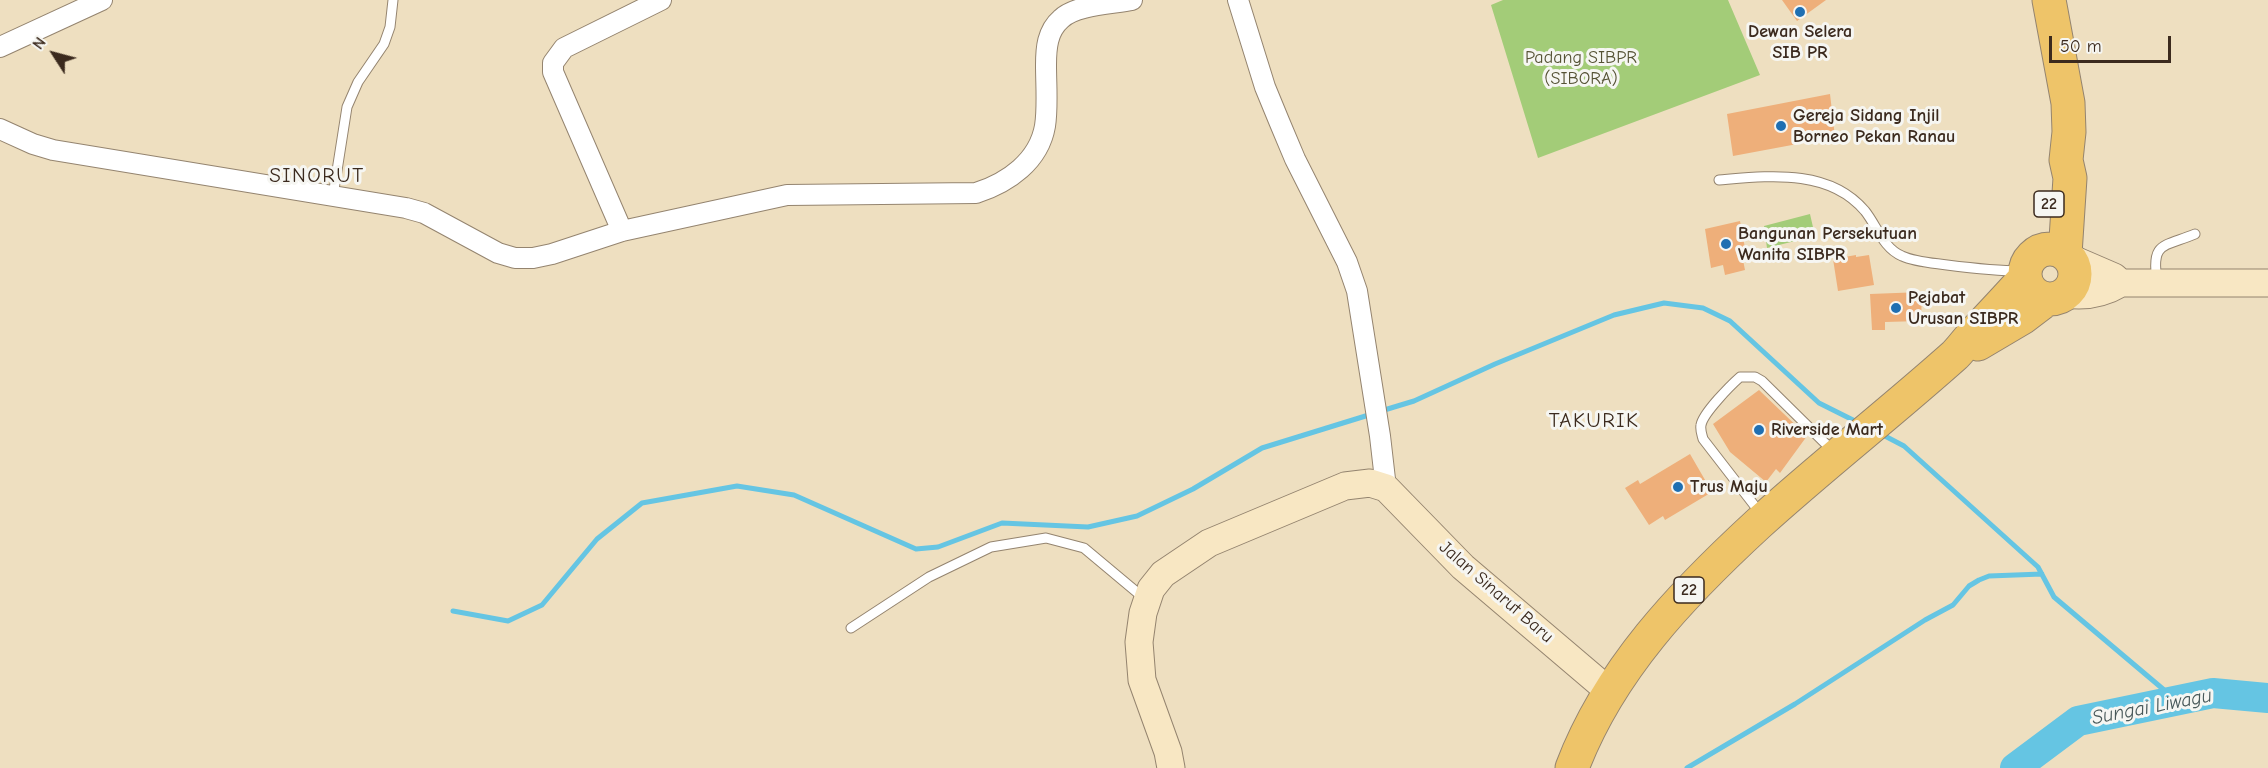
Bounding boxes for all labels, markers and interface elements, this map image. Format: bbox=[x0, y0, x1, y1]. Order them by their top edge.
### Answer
marker: Dewan Selera SIB PR bbox=[1793, 5, 1807, 19]
place label: Dewan Selera SIB PR bbox=[1748, 21, 1852, 63]
north arrow bbox=[24, 24, 84, 84]
scale bar bbox=[2052, 24, 2174, 62]
text: N bbox=[29, 34, 50, 53]
text: 50 m bbox=[2060, 36, 2102, 57]
park label: Padang SIBPR (SIBORA) bbox=[1525, 47, 1637, 90]
place label: Gereja Sidang Injil Borneo Pekan Ranau bbox=[1793, 105, 1955, 148]
marker: Gereja Sidang Injil Borneo Pekan Ranau bbox=[1774, 119, 1788, 133]
district label: SINORUT bbox=[269, 163, 365, 189]
road number: 22 bbox=[2034, 191, 2064, 217]
place label: Bangunan Persekutuan Wanita SIBPR bbox=[1738, 223, 1917, 266]
marker: Bangunan Persekutuan Wanita SIBPR bbox=[1719, 237, 1733, 251]
place label: Pejabat Urusan SIBPR bbox=[1908, 287, 2018, 330]
marker: Pejabat Urusan SIBPR bbox=[1889, 301, 1903, 315]
district label: TAKURIK bbox=[1549, 408, 1639, 434]
place label: Riverside Mart bbox=[1771, 419, 1883, 441]
marker: Riverside Mart bbox=[1752, 423, 1766, 437]
place label: Trus Maju bbox=[1690, 476, 1768, 498]
marker: Trus Maju bbox=[1671, 480, 1685, 494]
street label: Jalan Sinarut Baru bbox=[1434, 537, 1558, 647]
road number: 22 bbox=[1674, 577, 1704, 603]
water label: Sungai Liwagu bbox=[2090, 684, 2214, 730]

